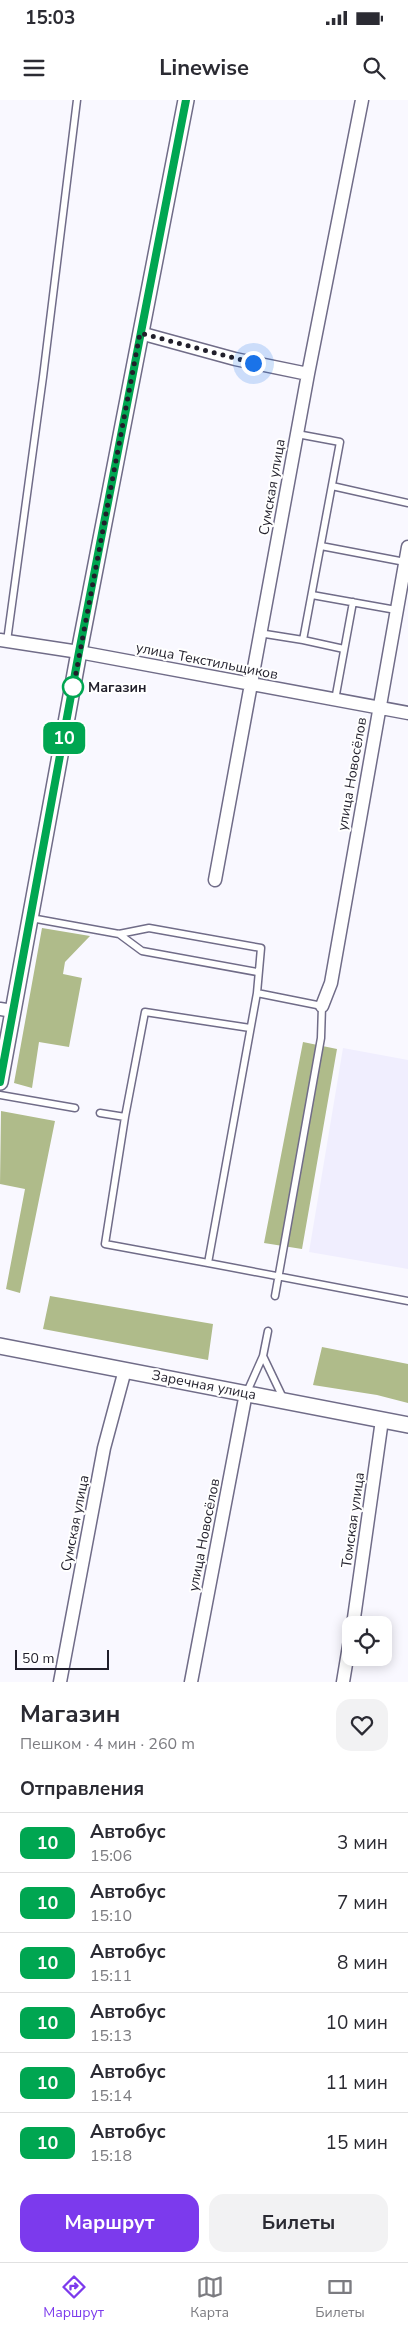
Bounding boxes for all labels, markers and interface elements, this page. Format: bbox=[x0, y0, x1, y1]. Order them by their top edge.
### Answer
text: 15:03 bbox=[25, 5, 75, 31]
text: Linewise bbox=[159, 53, 249, 83]
icon: menu bbox=[20, 54, 48, 82]
icon: search bbox=[360, 54, 388, 82]
your location bbox=[241, 351, 266, 376]
street label: Сумская улица bbox=[254, 437, 290, 537]
street label: улица Текстильщиков bbox=[134, 638, 280, 684]
marker: Магазин bbox=[62, 676, 84, 698]
place label: Магазин bbox=[88, 678, 147, 697]
street label: улица Новосёлов bbox=[333, 716, 371, 832]
line badge: 10 bbox=[42, 722, 86, 754]
text: 10 bbox=[53, 726, 75, 750]
street label: Заречная улица bbox=[150, 1366, 258, 1404]
street label: Томская улица bbox=[337, 1471, 369, 1569]
street label: Сумская улица bbox=[56, 1473, 94, 1573]
street label: улица Новосёлов bbox=[184, 1477, 224, 1593]
map controls bbox=[342, 1616, 392, 1666]
button: locate bbox=[342, 1616, 392, 1666]
scale bar bbox=[15, 1647, 109, 1670]
text: 50 m bbox=[22, 1649, 54, 1668]
text: Магазин bbox=[20, 1698, 120, 1730]
button: heart bbox=[336, 1699, 388, 1751]
text: Пешком · 4 мин · 260 m bbox=[20, 1733, 195, 1755]
text: Отправления bbox=[20, 1776, 144, 1802]
text: Автобус bbox=[90, 1819, 166, 1845]
text: 3 мин bbox=[337, 1830, 388, 1856]
text: 10 bbox=[37, 1831, 58, 1855]
text: 15:06 bbox=[90, 1845, 132, 1867]
text: Автобус bbox=[90, 1879, 166, 1905]
text: 7 мин bbox=[337, 1890, 388, 1916]
text: 10 bbox=[37, 1891, 58, 1915]
text: 15:10 bbox=[90, 1905, 132, 1927]
text: Автобус bbox=[90, 1939, 166, 1965]
text: 8 мин bbox=[337, 1950, 388, 1976]
text: 10 bbox=[37, 1951, 58, 1975]
text: 15:11 bbox=[90, 1965, 132, 1987]
text: Автобус bbox=[90, 1999, 166, 2025]
text: 10 мин bbox=[326, 2010, 388, 2036]
text: 10 bbox=[37, 2011, 58, 2035]
text: 15:13 bbox=[90, 2025, 132, 2047]
text: Автобус bbox=[90, 2059, 166, 2085]
text: 11 мин bbox=[326, 2070, 388, 2096]
text: 10 bbox=[37, 2071, 58, 2095]
text: 15:14 bbox=[90, 2085, 132, 2107]
text: Автобус bbox=[90, 2119, 166, 2145]
text: 15 мин bbox=[326, 2130, 388, 2156]
text: 10 bbox=[37, 2131, 58, 2155]
text: 15:18 bbox=[90, 2145, 132, 2167]
button: Маршрут bbox=[20, 2194, 199, 2252]
button: Билеты bbox=[209, 2194, 388, 2252]
tab: Маршрут bbox=[43, 2273, 104, 2322]
tab: Карта bbox=[190, 2273, 229, 2322]
tab: Билеты bbox=[315, 2273, 365, 2322]

